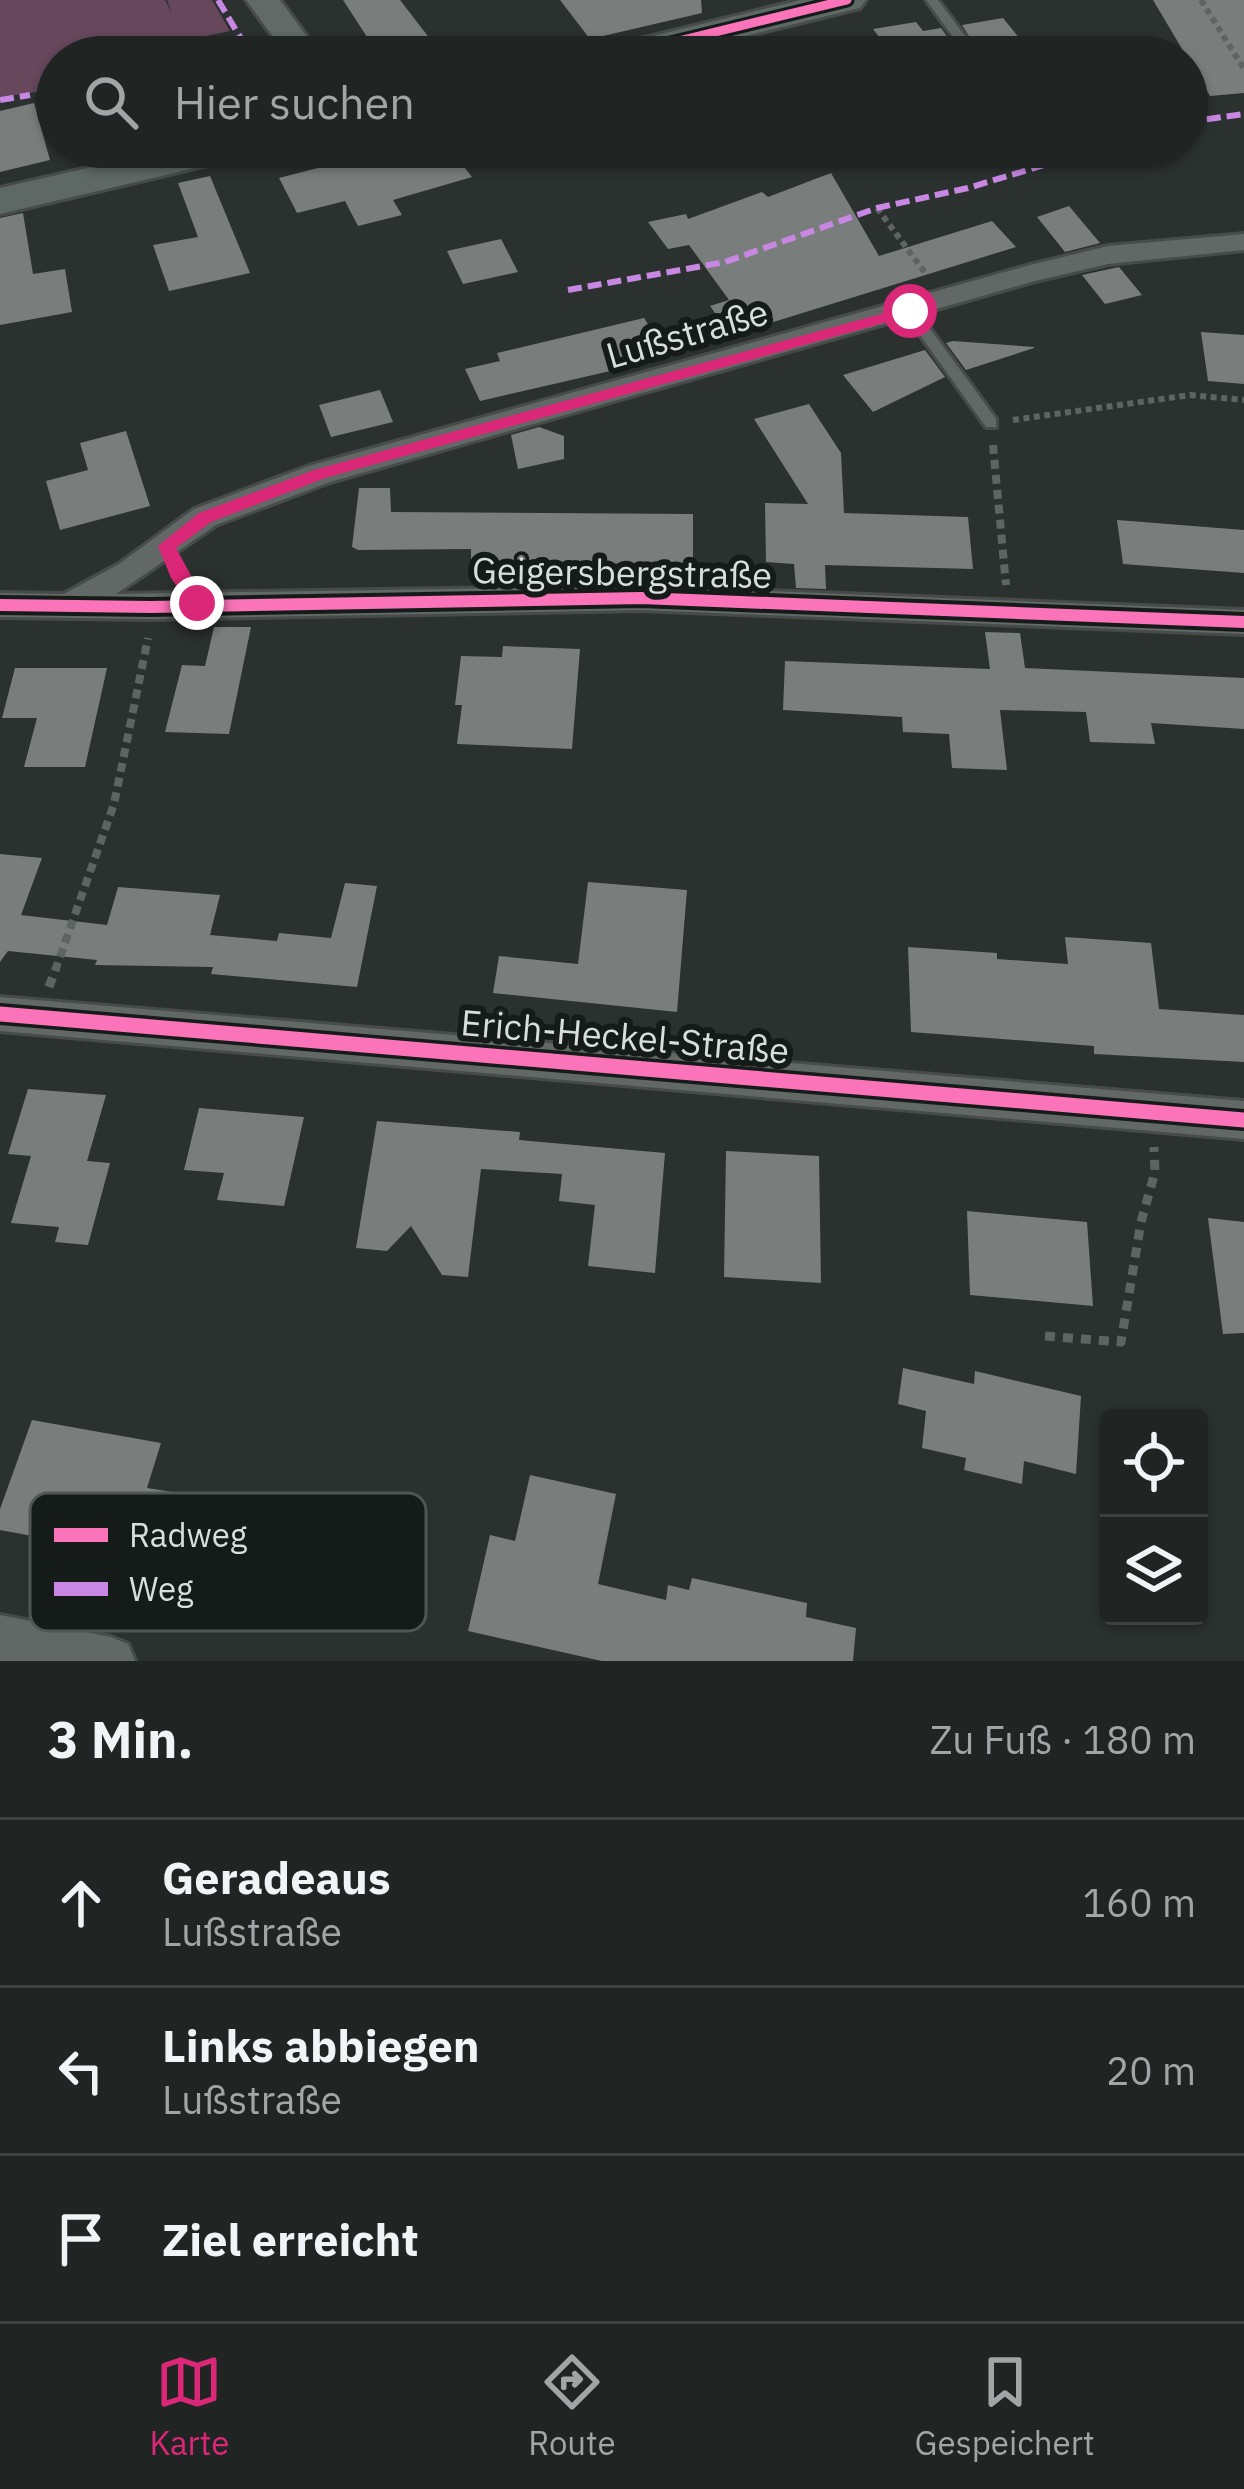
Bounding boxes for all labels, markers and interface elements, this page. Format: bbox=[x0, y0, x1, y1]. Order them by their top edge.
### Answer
search box bbox=[36, 36, 1208, 168]
icon: search bbox=[78, 69, 144, 135]
text: Hier suchen bbox=[174, 73, 415, 131]
route start bbox=[883, 284, 937, 338]
street label: Lußstraße bbox=[601, 288, 773, 378]
street label: Geigersbergstraße bbox=[472, 546, 772, 598]
route end bbox=[170, 576, 224, 630]
street label: Erich-Heckel-Straße bbox=[459, 998, 791, 1074]
map controls bbox=[1100, 1409, 1208, 1625]
button: locate bbox=[1100, 1409, 1208, 1517]
legend bbox=[30, 1493, 426, 1631]
text: Radweg bbox=[129, 1513, 248, 1556]
button: layers bbox=[1100, 1517, 1208, 1625]
text: Weg bbox=[129, 1567, 194, 1610]
text: 3 Min. bbox=[48, 1706, 193, 1772]
text: Zu Fuß · 180 m bbox=[930, 1714, 1196, 1765]
text: Geradeaus bbox=[162, 1848, 391, 1906]
icon: ahead bbox=[48, 1870, 114, 1936]
text: 160 m bbox=[1083, 1877, 1196, 1928]
text: Lußstraße bbox=[162, 1906, 342, 1957]
text: Links abbiegen bbox=[162, 2016, 480, 2074]
icon: left bbox=[48, 2038, 114, 2104]
text: 20 m bbox=[1106, 2045, 1196, 2096]
text: Lußstraße bbox=[162, 2074, 342, 2125]
icon: arrive bbox=[48, 2206, 114, 2272]
text: Ziel erreicht bbox=[162, 2210, 419, 2268]
tab: Karte bbox=[149, 2349, 229, 2464]
tab: Route bbox=[528, 2349, 616, 2464]
tab: Gespeichert bbox=[915, 2349, 1095, 2464]

